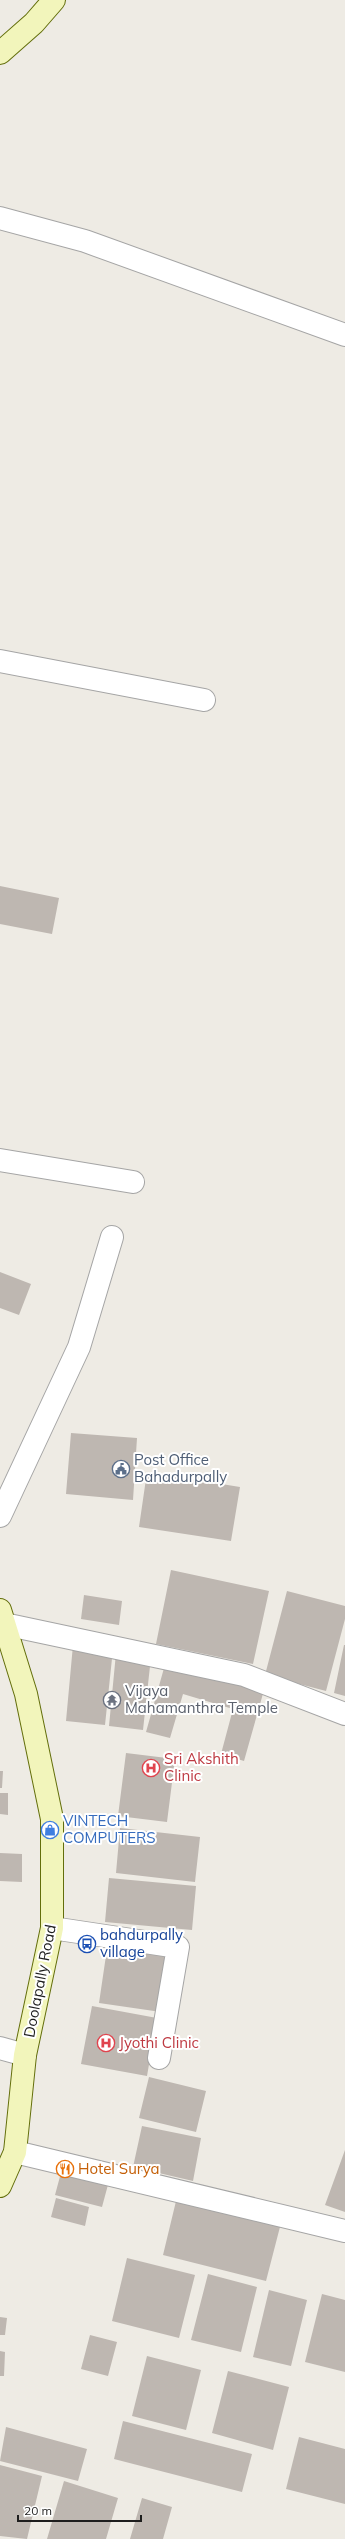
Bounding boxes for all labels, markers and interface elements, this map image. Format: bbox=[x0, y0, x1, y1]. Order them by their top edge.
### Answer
place label: Post Office Bahadurpally bbox=[134, 1450, 227, 1486]
public building icon: Post Office Bahadurpally bbox=[111, 1459, 131, 1479]
place label: Vijaya Mahamanthra Temple bbox=[125, 1681, 278, 1717]
temple icon: Vijaya Mahamanthra Temple bbox=[102, 1690, 122, 1710]
place label: Sri Akshith Clinic bbox=[164, 1749, 239, 1785]
hospital icon: Sri Akshith Clinic bbox=[141, 1758, 161, 1778]
place label: VINTECH COMPUTERS bbox=[63, 1811, 156, 1847]
shop icon: VINTECH COMPUTERS bbox=[40, 1820, 60, 1840]
street label: Doolapally Road bbox=[19, 1923, 60, 2039]
place label: bahdurpally village bbox=[100, 1925, 183, 1961]
bus stop icon: bahdurpally village bbox=[77, 1934, 97, 1954]
hospital icon: Jyothi Clinic bbox=[96, 2033, 116, 2053]
place label: Jyothi Clinic bbox=[119, 2033, 199, 2052]
restaurant icon: Hotel Surya bbox=[55, 2159, 75, 2179]
place label: Hotel Surya bbox=[78, 2159, 160, 2178]
scale bar bbox=[18, 2497, 141, 2523]
text: 20 m bbox=[24, 2503, 52, 2518]

